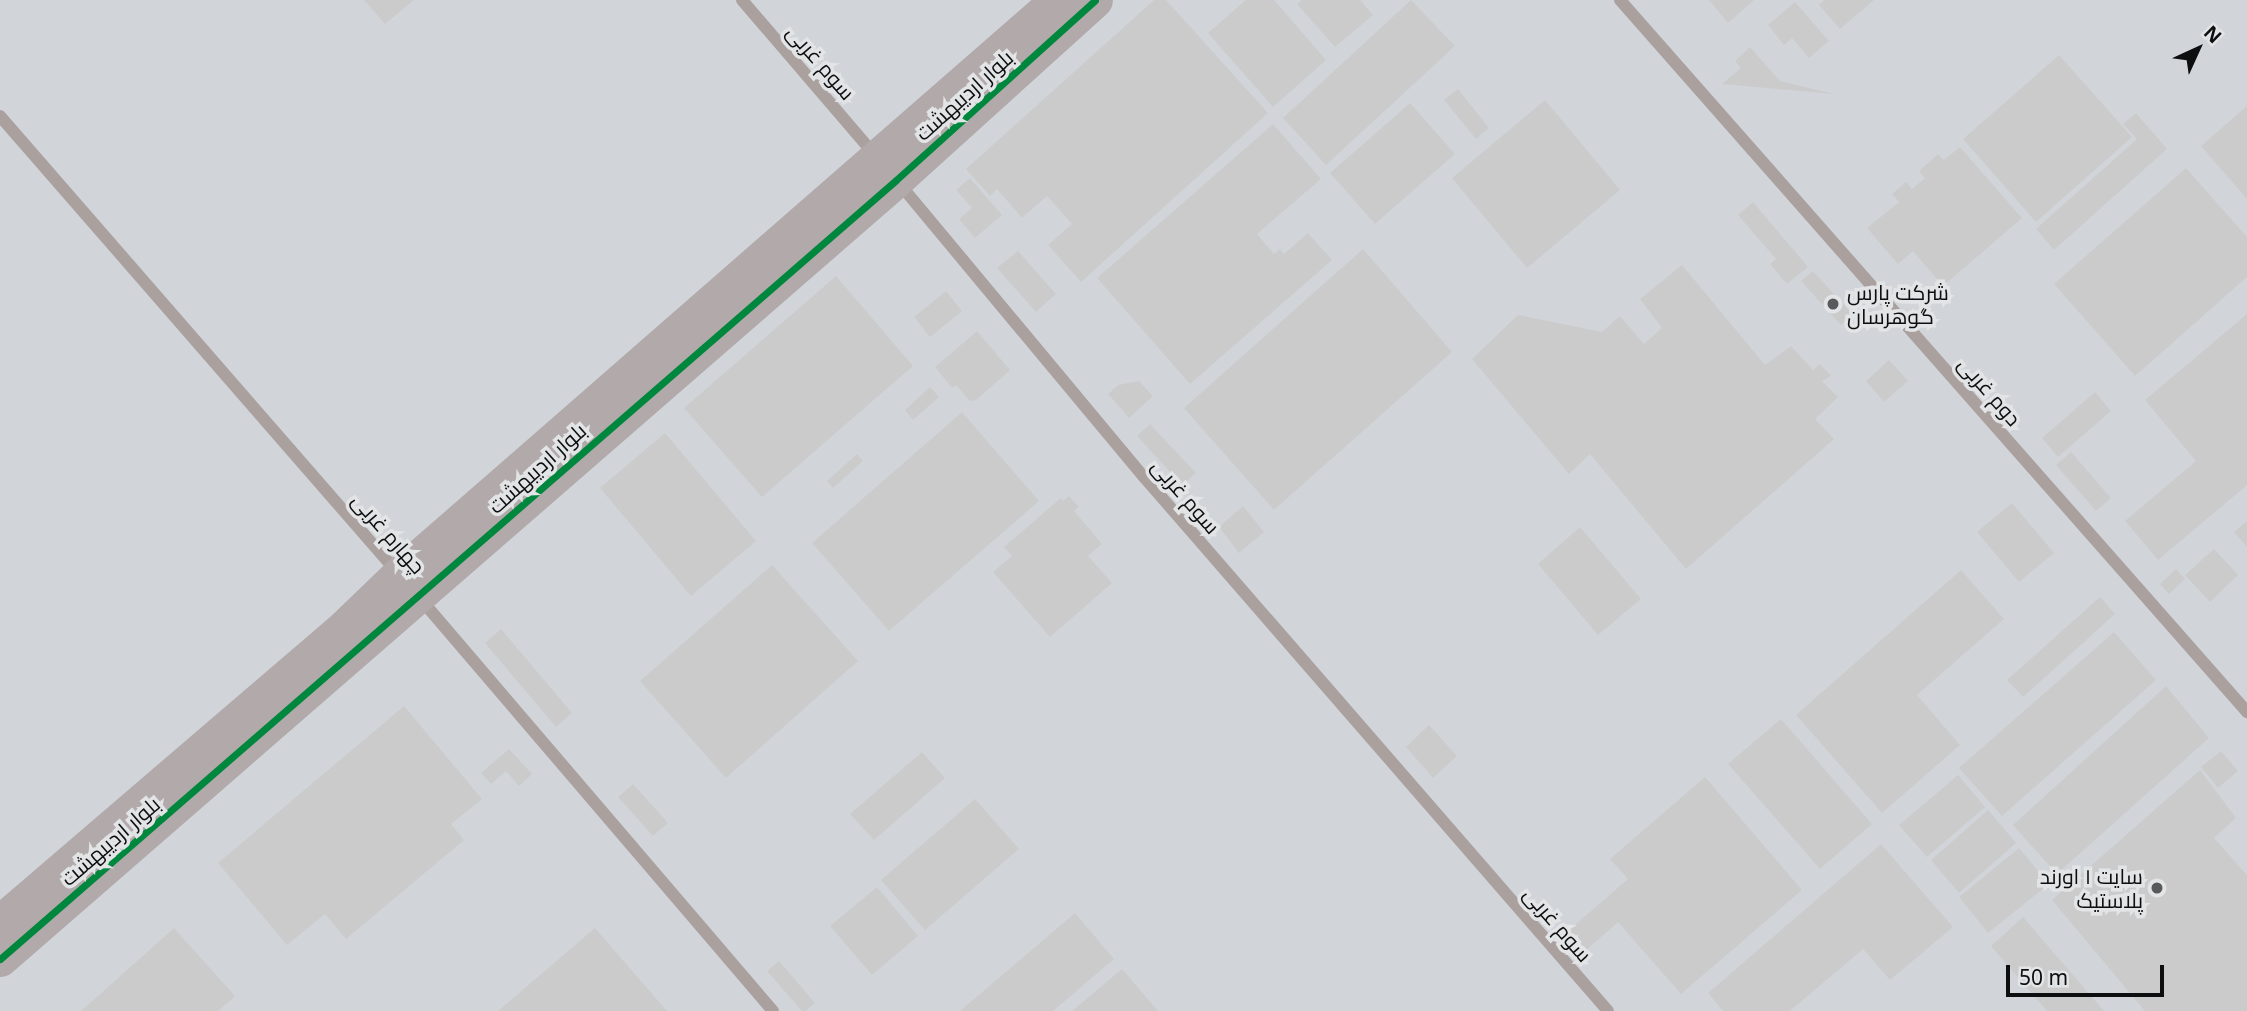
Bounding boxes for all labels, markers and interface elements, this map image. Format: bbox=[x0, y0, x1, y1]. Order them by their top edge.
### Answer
north arrow bbox=[2163, 14, 2233, 84]
street label: سوم غربی bbox=[782, 19, 860, 105]
text: N bbox=[2198, 19, 2227, 49]
street label: بلوار اردیبهشت bbox=[910, 44, 1018, 146]
place label: شرکت پارس گوهرسان bbox=[1847, 279, 1949, 329]
marker: شرکت پارس گوهرسان bbox=[1825, 296, 1841, 312]
street label: دوم غربی bbox=[1953, 351, 2027, 431]
street label: بلوار اردیبهشت bbox=[483, 417, 591, 519]
street label: سوم غربی bbox=[1147, 453, 1225, 539]
street label: چهارم غربی bbox=[347, 487, 431, 579]
street label: بلوار اردیبهشت bbox=[55, 791, 165, 891]
place label: سایت ۱ اورند پلاستیک bbox=[2040, 863, 2143, 913]
marker: سایت ۱ اورند پلاستیک bbox=[2149, 880, 2165, 896]
street label: سوم غربی bbox=[1519, 881, 1597, 967]
scale bar bbox=[2009, 951, 2166, 995]
text: 50 m bbox=[2019, 963, 2068, 991]

